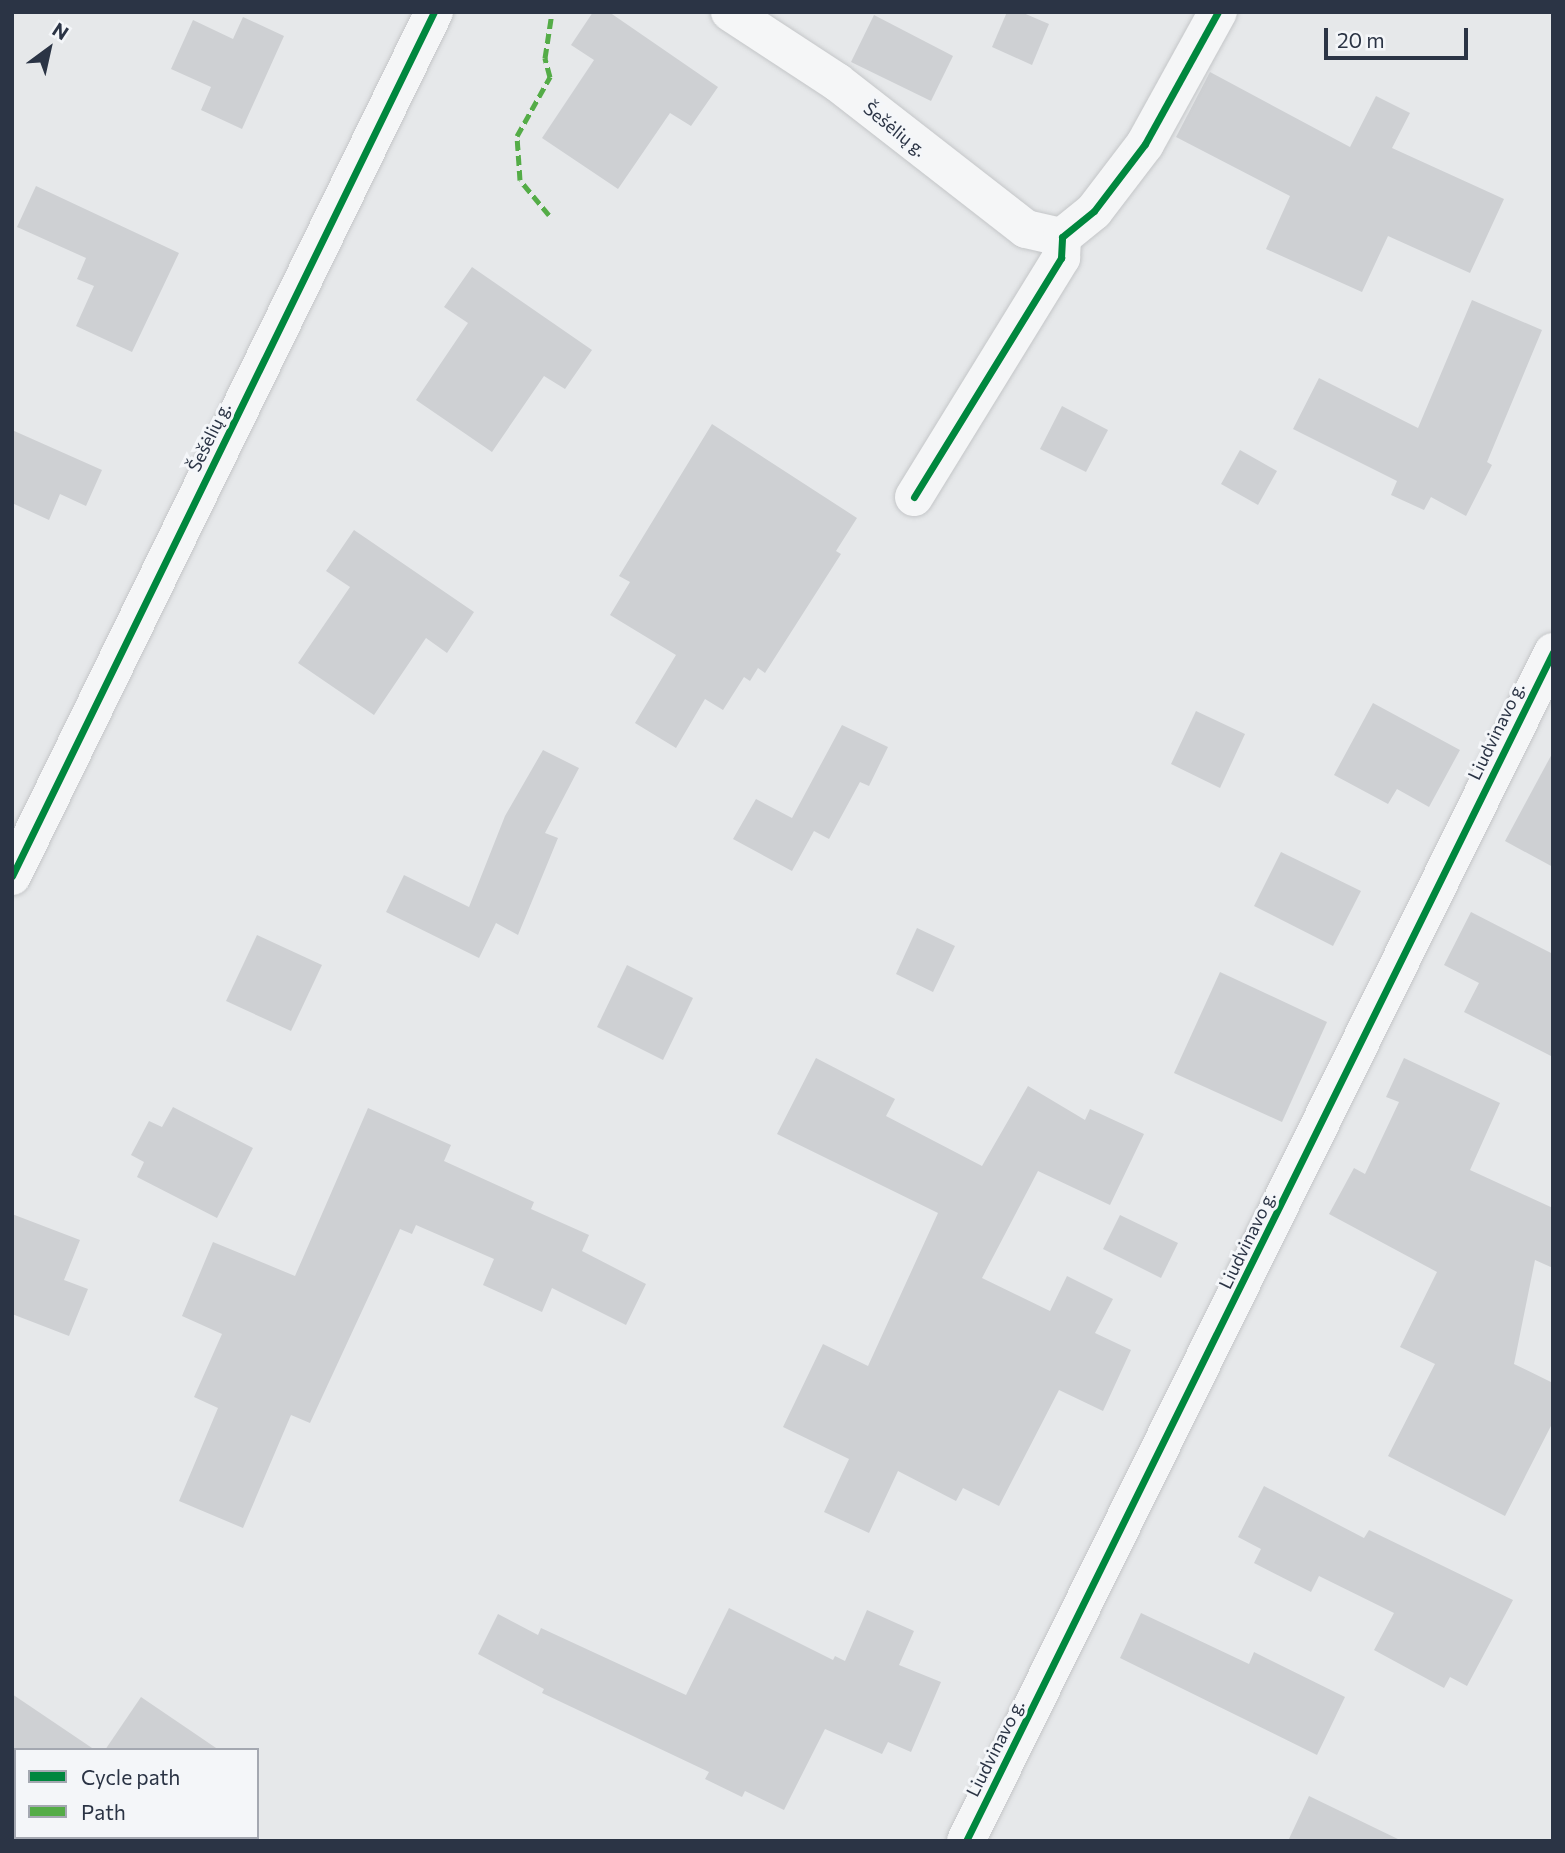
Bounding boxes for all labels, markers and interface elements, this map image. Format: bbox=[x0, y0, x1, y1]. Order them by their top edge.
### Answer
north arrow bbox=[14, 14, 84, 84]
scale bar bbox=[1327, 14, 1470, 58]
text: N bbox=[48, 17, 73, 44]
text: 20 m bbox=[1337, 27, 1385, 52]
street label: Šešėlių g. bbox=[859, 97, 931, 161]
street label: Šešėlių g. bbox=[183, 399, 235, 475]
street label: Liudvinavo g. bbox=[1463, 679, 1529, 783]
street label: Liudvinavo g. bbox=[1214, 1188, 1280, 1292]
street label: Liudvinavo g. bbox=[961, 1696, 1029, 1800]
legend bbox=[14, 1748, 259, 1839]
text: Cycle path bbox=[81, 1764, 180, 1789]
text: Path bbox=[81, 1799, 126, 1824]

